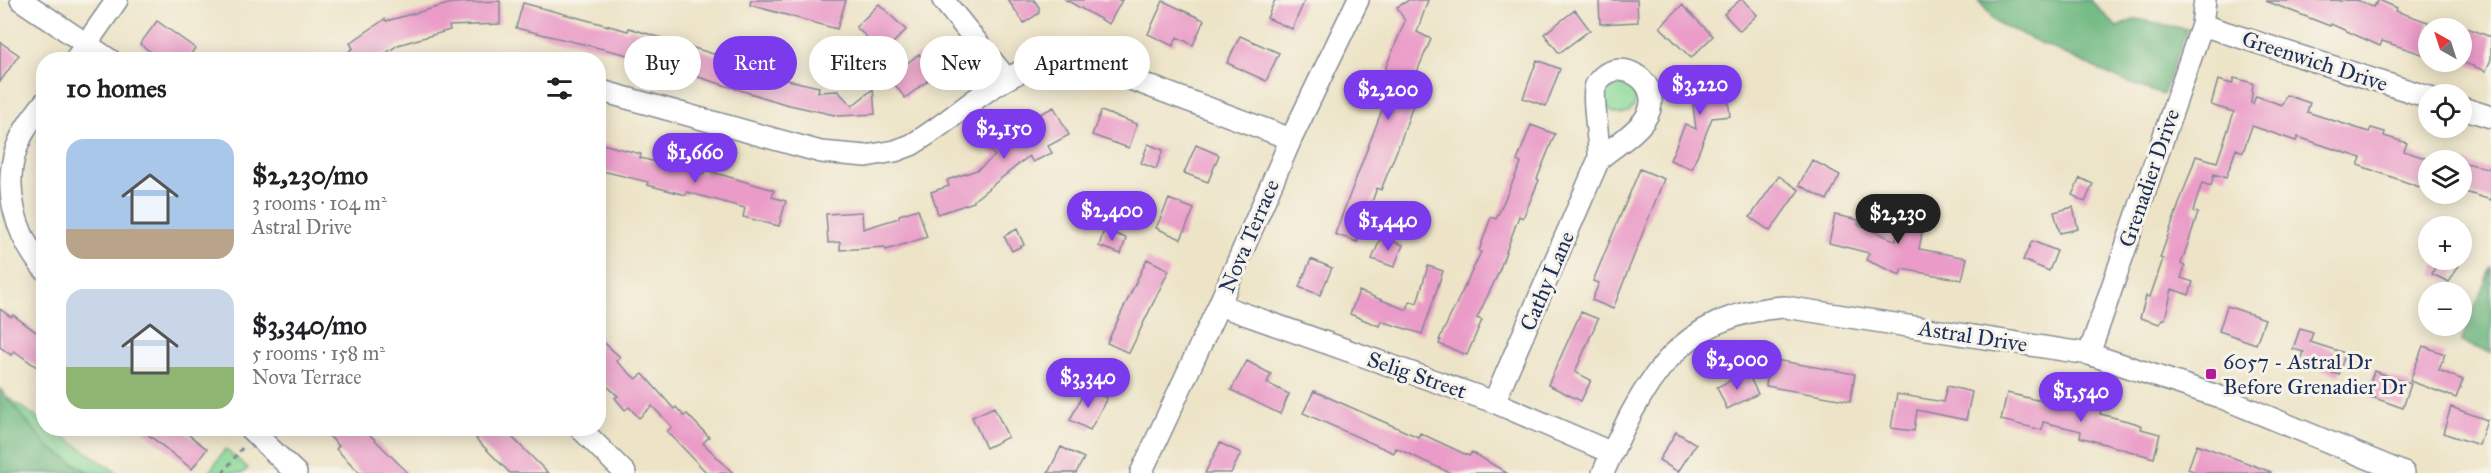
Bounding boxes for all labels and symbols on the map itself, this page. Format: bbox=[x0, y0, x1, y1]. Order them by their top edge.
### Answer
north arrow bbox=[2418, 18, 2472, 72]
street label: Greenwich Drive bbox=[2239, 25, 2391, 97]
pin: $3,220 bbox=[1651, 65, 1749, 116]
pin: $2,200 bbox=[1339, 70, 1437, 121]
street label: Grenadier Drive bbox=[2113, 105, 2185, 251]
pin: $2,150 bbox=[955, 109, 1053, 160]
pin: $1,660 bbox=[646, 133, 744, 184]
street label: Nova Terrace bbox=[1213, 175, 1285, 297]
pin: $2,400 bbox=[1063, 191, 1161, 242]
pin: $2,230 bbox=[1849, 194, 1947, 245]
pin: $1,440 bbox=[1339, 201, 1437, 252]
street label: Cathy Lane bbox=[1514, 227, 1580, 335]
street label: Astral Drive bbox=[1916, 314, 2029, 358]
pin: $2,000 bbox=[1688, 340, 1786, 391]
street label: Selig Street bbox=[1364, 345, 1471, 405]
place label: 6057 - Astral Dr Before Grenadier Dr bbox=[2223, 348, 2407, 400]
pin: $3,340 bbox=[1039, 358, 1137, 409]
marker: 6057 - Astral Dr Before Grenadier Dr bbox=[2204, 367, 2218, 381]
pin: $1,540 bbox=[2032, 372, 2130, 423]

